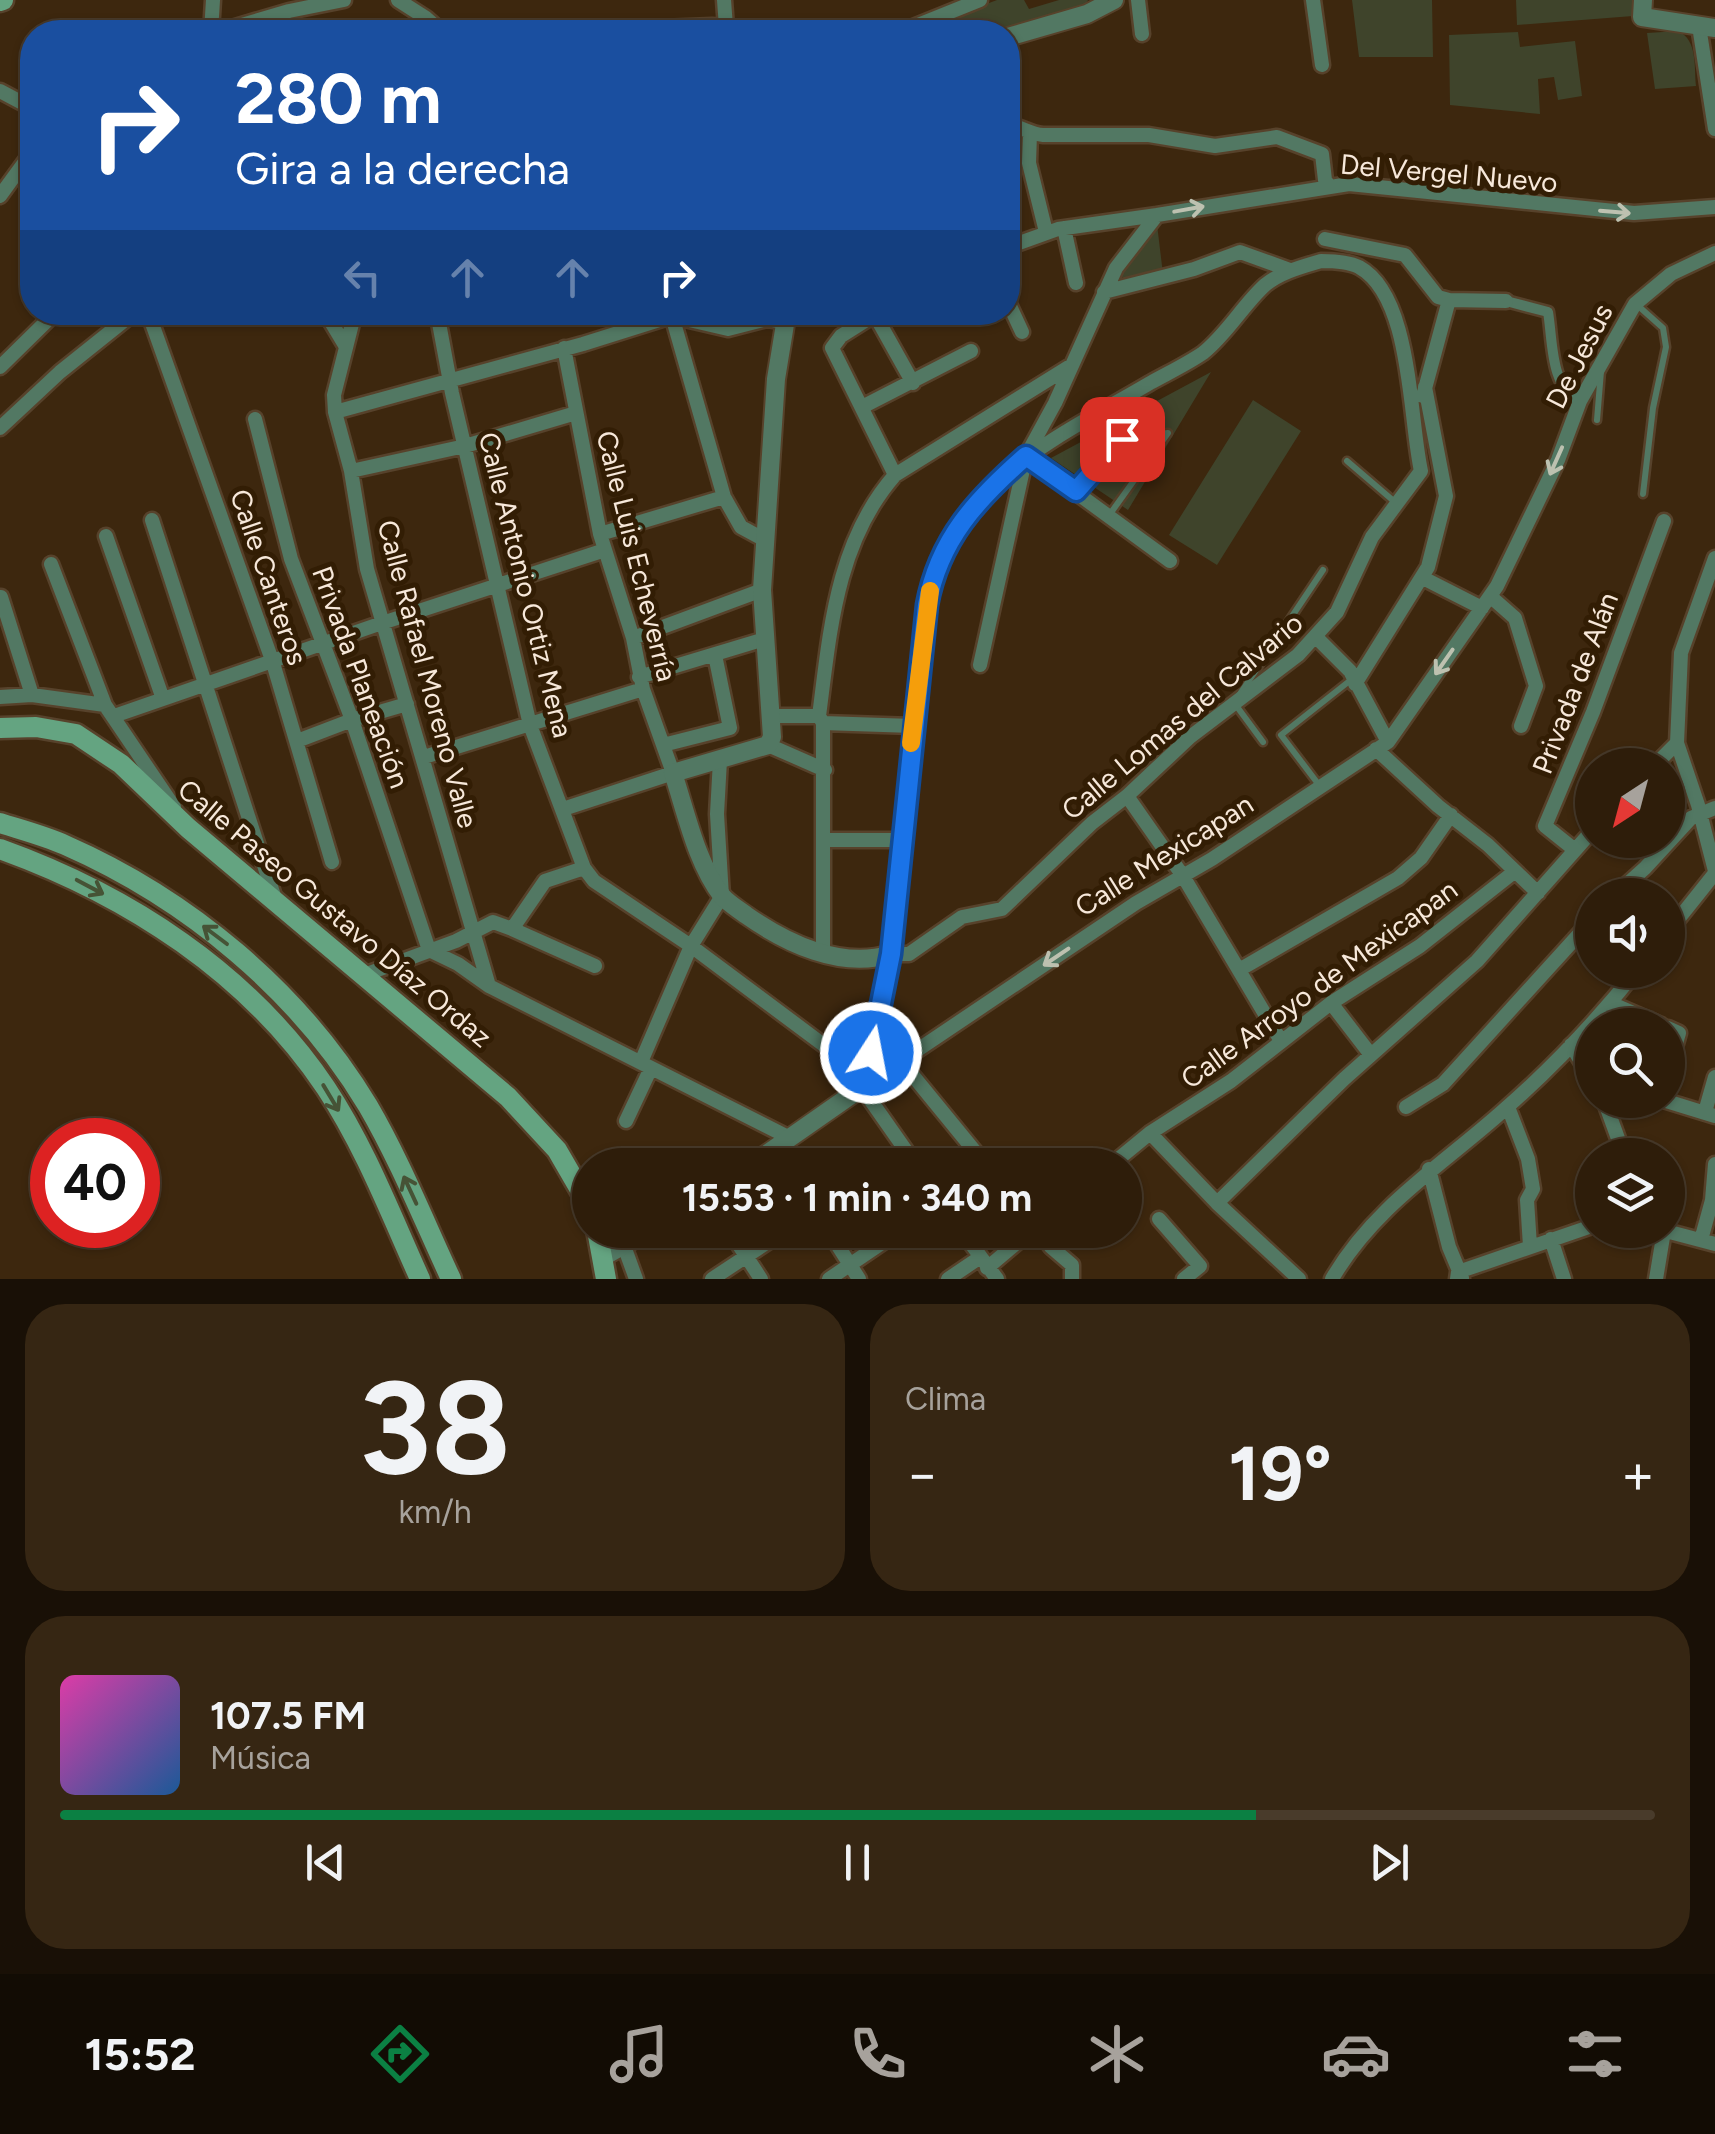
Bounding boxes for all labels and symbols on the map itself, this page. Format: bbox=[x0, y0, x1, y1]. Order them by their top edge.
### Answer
street label: Del Vergel Nuevo bbox=[1339, 147, 1559, 199]
one-way arrow bbox=[1172, 199, 1204, 218]
one-way arrow bbox=[1599, 202, 1631, 221]
street label: De Jesus bbox=[1538, 298, 1620, 414]
pin bbox=[1080, 397, 1165, 482]
street label: Calle Luis Echeverría bbox=[589, 427, 685, 685]
street label: Calle Antonio Ortiz Mena bbox=[472, 429, 580, 741]
one-way arrow bbox=[1546, 445, 1564, 476]
street label: Calle Canteros bbox=[223, 485, 315, 669]
street label: Calle Rafael Moreno Valle bbox=[371, 516, 485, 832]
street label: Privada Planeación bbox=[305, 561, 417, 793]
street label: Privada de Alán bbox=[1525, 587, 1625, 779]
street label: Calle Lomas del Calvario bbox=[1055, 605, 1309, 827]
one-way arrow bbox=[1434, 648, 1455, 675]
north arrow bbox=[1575, 748, 1685, 858]
street label: Calle Paseo Gustavo Díaz Ordaz bbox=[171, 772, 499, 1054]
street label: Calle Mexicapan bbox=[1069, 787, 1259, 923]
street label: Calle Arroyo de Mexicapan bbox=[1174, 872, 1464, 1096]
one-way arrow bbox=[74, 878, 104, 897]
one-way arrow bbox=[202, 925, 229, 946]
one-way arrow bbox=[1042, 947, 1070, 968]
position arrow bbox=[819, 1001, 923, 1105]
one-way arrow bbox=[321, 1083, 341, 1112]
speed limit sign: 40 bbox=[30, 1118, 160, 1248]
one-way arrow bbox=[399, 1176, 418, 1206]

